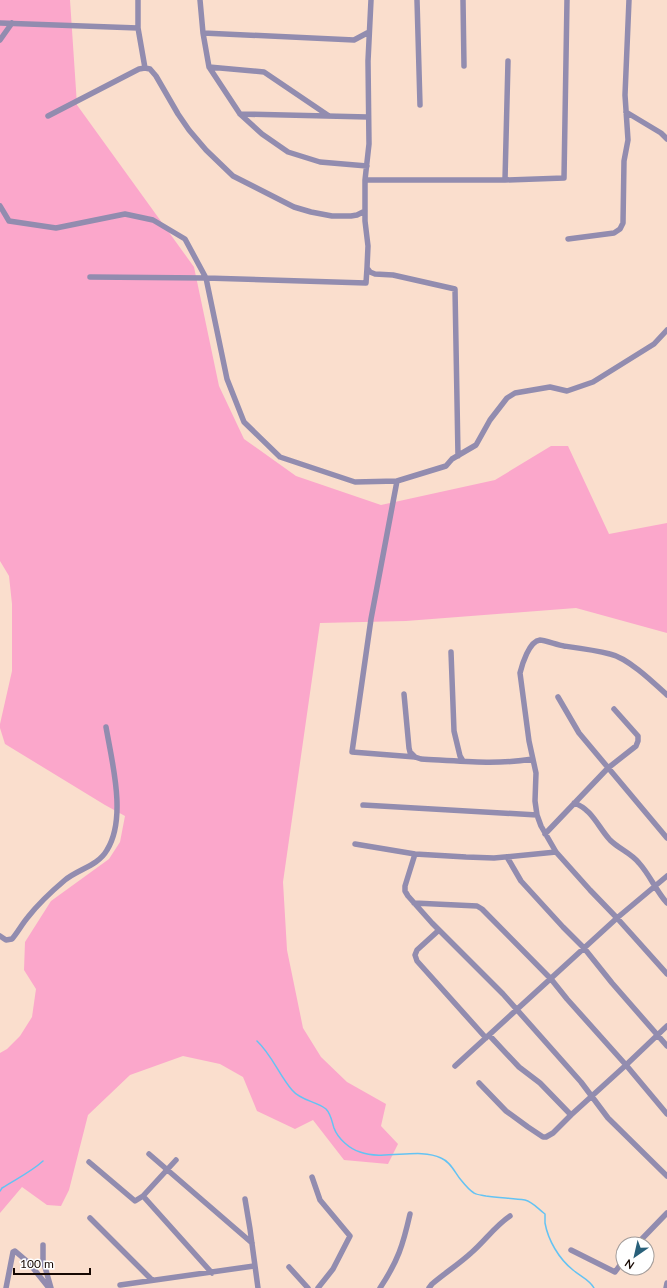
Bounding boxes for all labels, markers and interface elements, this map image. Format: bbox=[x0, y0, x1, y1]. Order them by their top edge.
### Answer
north arrow bbox=[615, 1236, 655, 1276]
scale bar bbox=[14, 1250, 90, 1276]
text: 100 m bbox=[20, 1256, 54, 1271]
text: N bbox=[622, 1257, 636, 1272]

